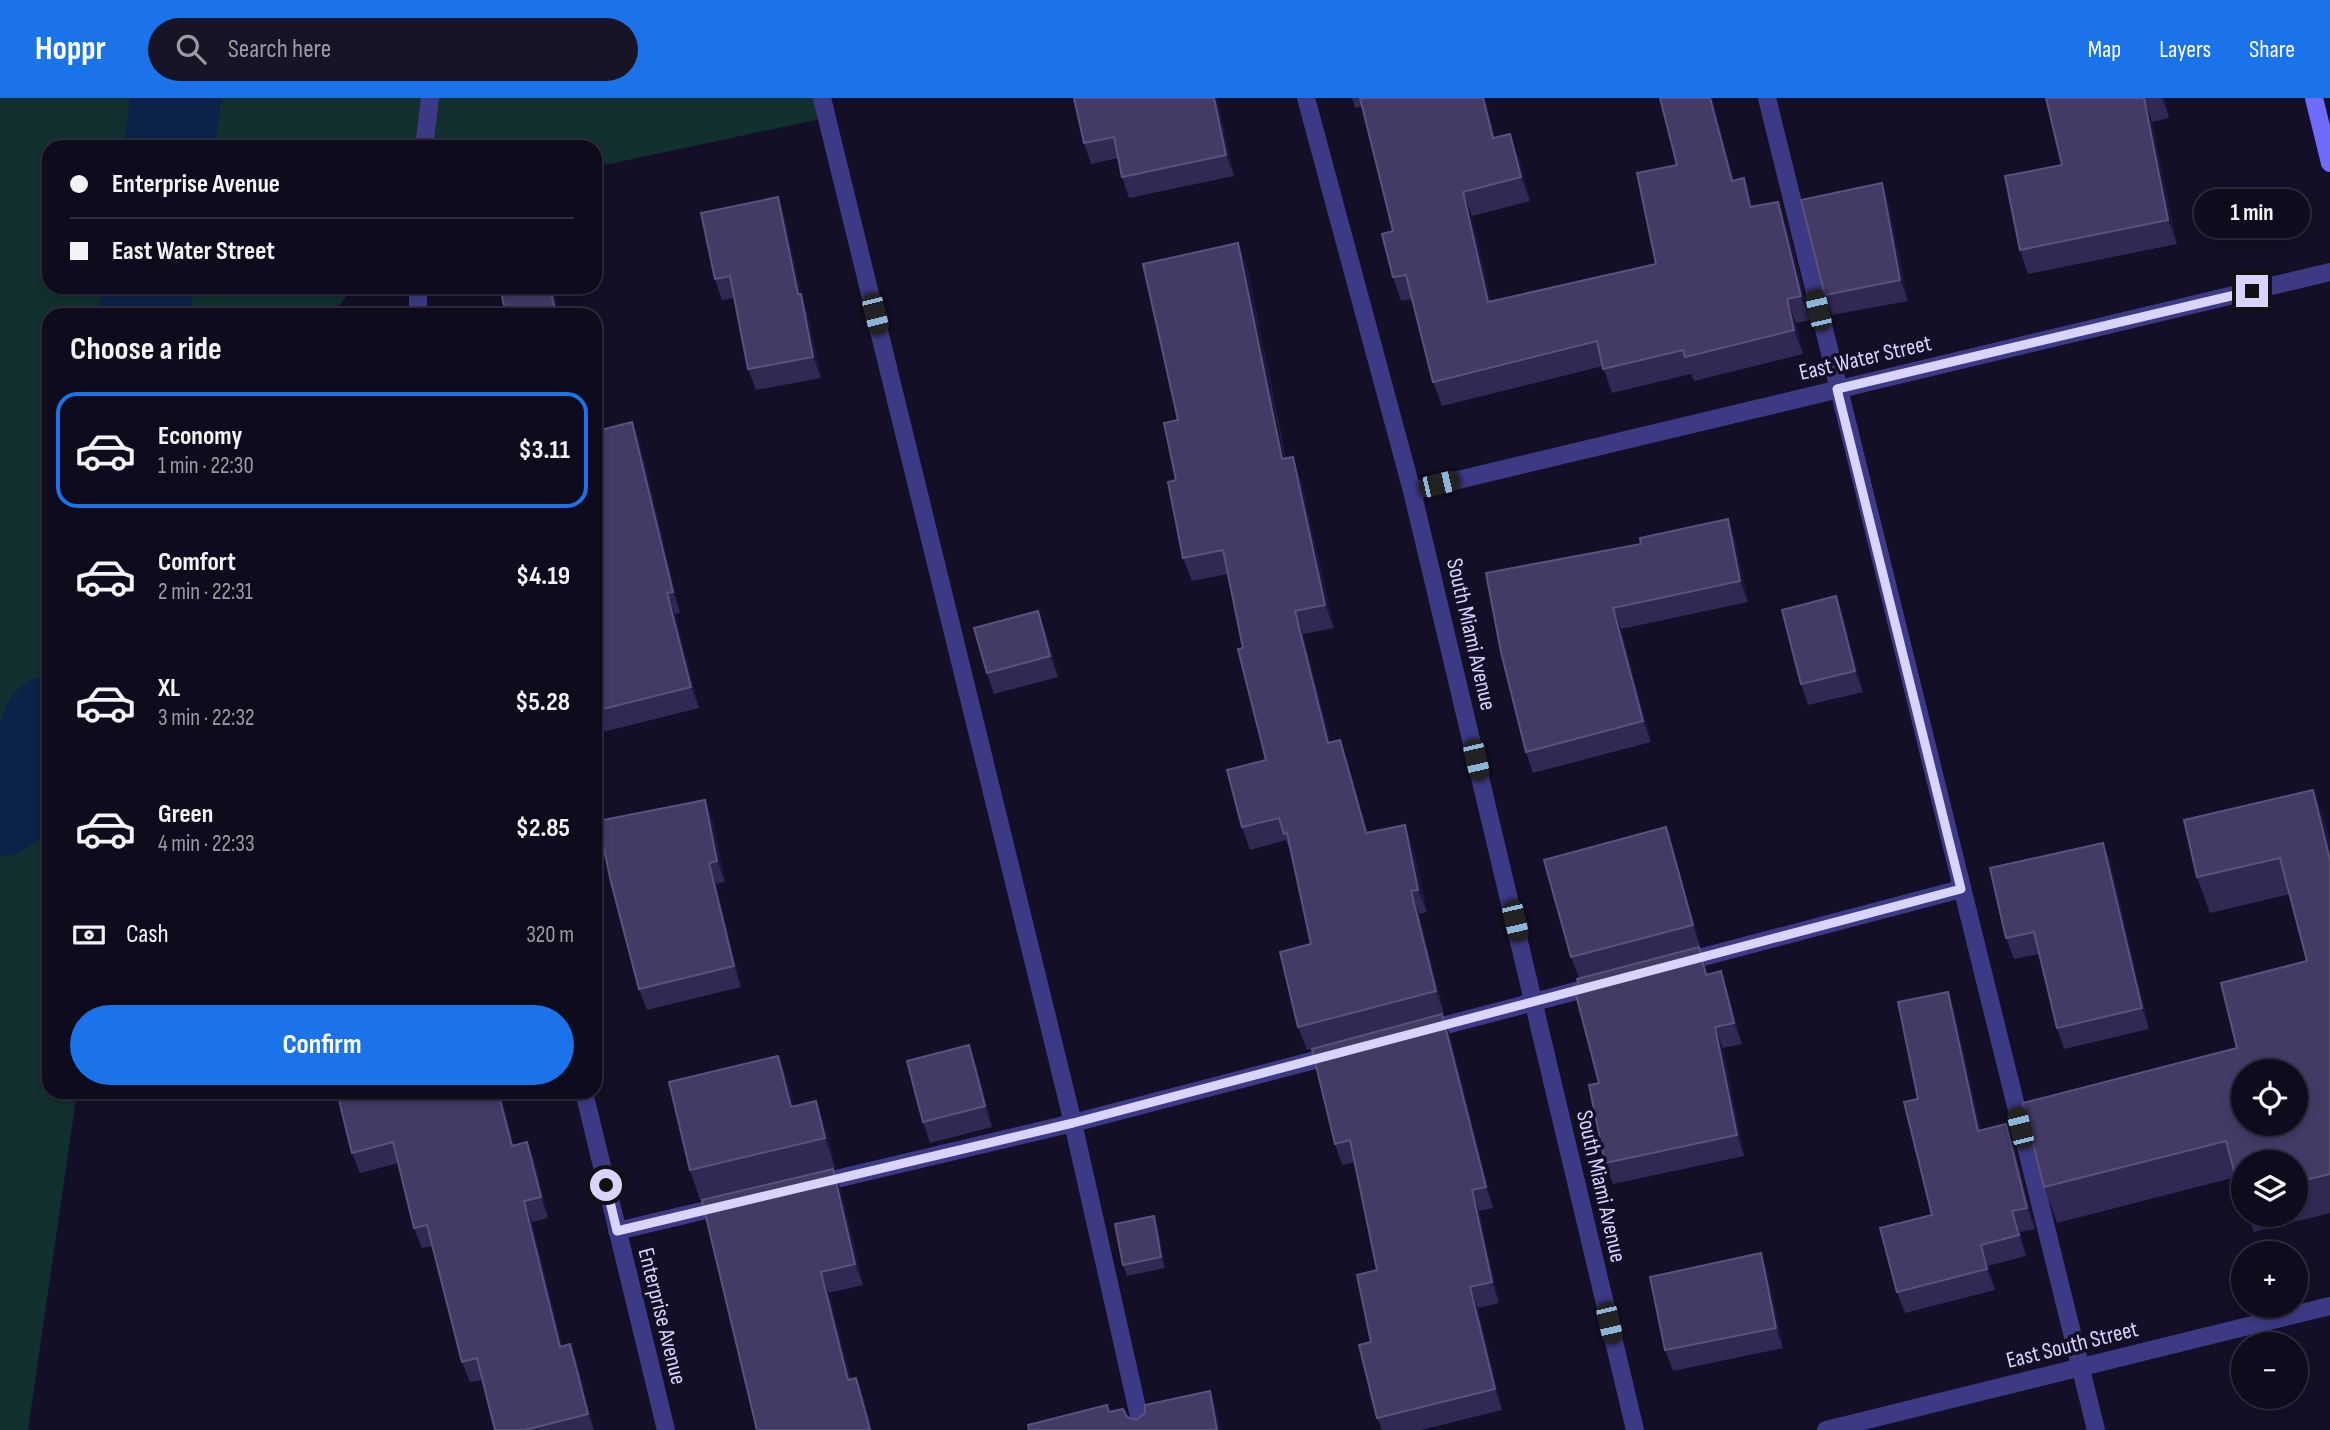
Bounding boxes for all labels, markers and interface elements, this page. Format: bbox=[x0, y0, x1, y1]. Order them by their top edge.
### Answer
search box bbox=[148, 18, 638, 81]
text: Hoppr bbox=[35, 29, 106, 69]
icon: search bbox=[172, 30, 210, 68]
text: Search here bbox=[228, 34, 331, 65]
text: Map bbox=[2088, 35, 2121, 64]
text: Layers bbox=[2159, 35, 2211, 64]
text: Share bbox=[2249, 35, 2295, 64]
text: Enterprise Avenue bbox=[112, 169, 280, 200]
callout: 1 min bbox=[2194, 190, 2310, 238]
text: 1 min bbox=[2231, 199, 2273, 227]
text: East Water Street bbox=[112, 236, 275, 267]
route end bbox=[2236, 275, 2268, 307]
car bbox=[1804, 287, 1833, 333]
car bbox=[860, 291, 891, 337]
street label: East Water Street bbox=[1796, 329, 1934, 387]
text: Choose a ride bbox=[70, 330, 222, 369]
icon: car bbox=[74, 419, 137, 482]
text: Economy bbox=[158, 421, 242, 452]
text: $3.11 bbox=[519, 435, 570, 466]
text: 1 min · 22:30 bbox=[158, 452, 254, 480]
car bbox=[1417, 469, 1462, 499]
icon: car bbox=[74, 545, 137, 608]
text: Comfort bbox=[158, 547, 236, 578]
street label: South Miami Avenue bbox=[1440, 555, 1502, 713]
text: $4.19 bbox=[516, 561, 570, 592]
text: 2 min · 22:31 bbox=[158, 578, 253, 606]
icon: car bbox=[74, 671, 137, 734]
text: XL bbox=[158, 673, 180, 704]
text: $5.28 bbox=[515, 687, 570, 718]
text: 3 min · 22:32 bbox=[158, 704, 255, 732]
car bbox=[1462, 737, 1491, 783]
icon: car bbox=[74, 797, 137, 860]
text: Green bbox=[158, 799, 213, 830]
text: $2.85 bbox=[516, 813, 570, 844]
text: 4 min · 22:33 bbox=[158, 830, 255, 858]
car bbox=[1501, 898, 1530, 944]
icon: cash bbox=[70, 916, 108, 954]
text: Cash bbox=[126, 919, 169, 950]
text: 320 m bbox=[526, 921, 574, 949]
button: Confirm bbox=[70, 1005, 574, 1085]
map controls bbox=[2231, 1059, 2308, 1409]
button: locate bbox=[2231, 1059, 2308, 1136]
car bbox=[2005, 1105, 2036, 1151]
street label: South Miami Avenue bbox=[1570, 1107, 1632, 1265]
button: layers bbox=[2231, 1150, 2308, 1227]
route start bbox=[590, 1169, 622, 1201]
button: + bbox=[2231, 1241, 2308, 1318]
street label: Enterprise Avenue bbox=[632, 1245, 693, 1388]
car bbox=[1595, 1300, 1624, 1346]
street label: East South Street bbox=[2003, 1315, 2141, 1375]
button: − bbox=[2231, 1332, 2308, 1409]

